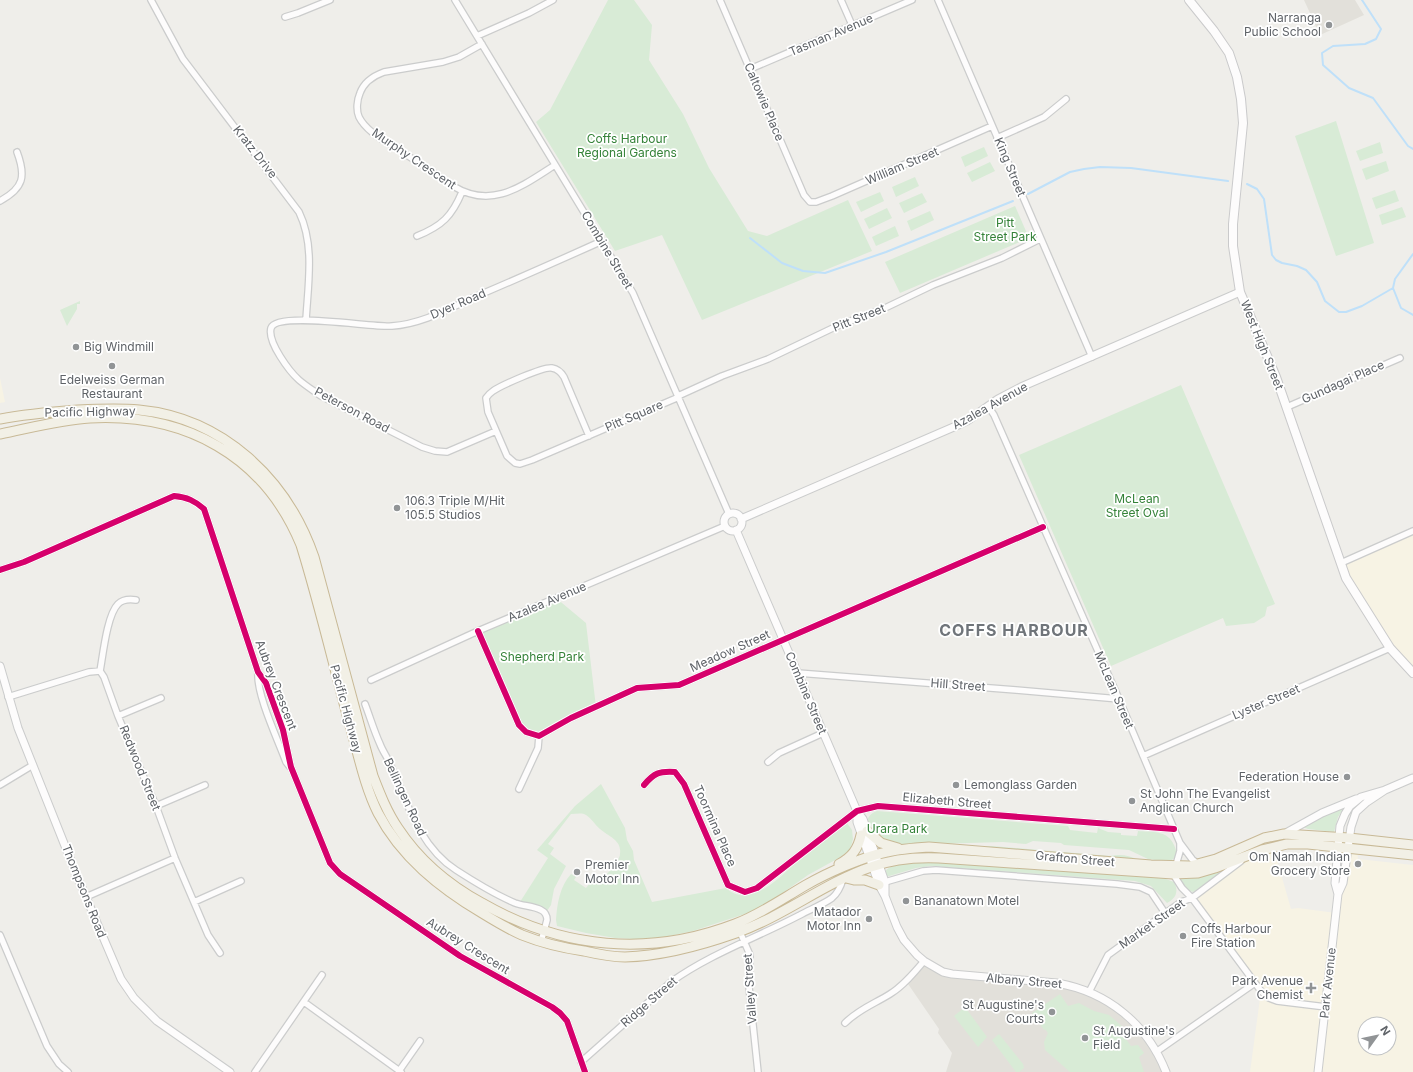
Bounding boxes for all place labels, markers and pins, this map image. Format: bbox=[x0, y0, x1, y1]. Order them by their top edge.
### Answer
place label: Narranga Public School bbox=[1244, 10, 1321, 39]
marker: Narranga Public School bbox=[1324, 20, 1334, 30]
place label: Big Windmill bbox=[84, 339, 154, 354]
marker: Big Windmill bbox=[71, 342, 81, 352]
marker: Edelweiss German Restaurant bbox=[107, 361, 117, 371]
place label: Edelweiss German Restaurant bbox=[59, 372, 165, 401]
place label: 106.3 Triple M/Hit 105.5 Studios bbox=[405, 493, 505, 522]
marker: 106.3 Triple M/Hit 105.5 Studios bbox=[392, 503, 402, 513]
place label: Federation House bbox=[1239, 769, 1339, 784]
marker: Federation House bbox=[1342, 772, 1352, 782]
place label: Lemonglass Garden bbox=[964, 777, 1077, 792]
marker: Lemonglass Garden bbox=[951, 780, 961, 790]
place label: St John The Evangelist Anglican Church bbox=[1140, 786, 1270, 815]
marker: St John The Evangelist Anglican Church bbox=[1127, 796, 1137, 806]
place label: Om Namah Indian Grocery Store bbox=[1249, 849, 1350, 878]
place label: Premier Motor Inn bbox=[585, 857, 639, 886]
marker: Om Namah Indian Grocery Store bbox=[1353, 859, 1363, 869]
marker: Premier Motor Inn bbox=[572, 867, 582, 877]
place label: Bananatown Motel bbox=[914, 893, 1019, 908]
marker: Bananatown Motel bbox=[901, 896, 911, 906]
place label: Matador Motor Inn bbox=[807, 904, 861, 933]
marker: Matador Motor Inn bbox=[864, 914, 874, 924]
place label: Coffs Harbour Fire Station bbox=[1191, 921, 1272, 950]
marker: Coffs Harbour Fire Station bbox=[1178, 931, 1188, 941]
place label: Park Avenue Chemist bbox=[1232, 973, 1303, 1002]
marker: Park Avenue Chemist bbox=[1306, 983, 1316, 993]
place label: St Augustine's Courts bbox=[962, 997, 1044, 1026]
marker: St Augustine's Courts bbox=[1047, 1007, 1057, 1017]
place label: St Augustine's Field bbox=[1093, 1023, 1175, 1052]
marker: St Augustine's Field bbox=[1080, 1033, 1090, 1043]

